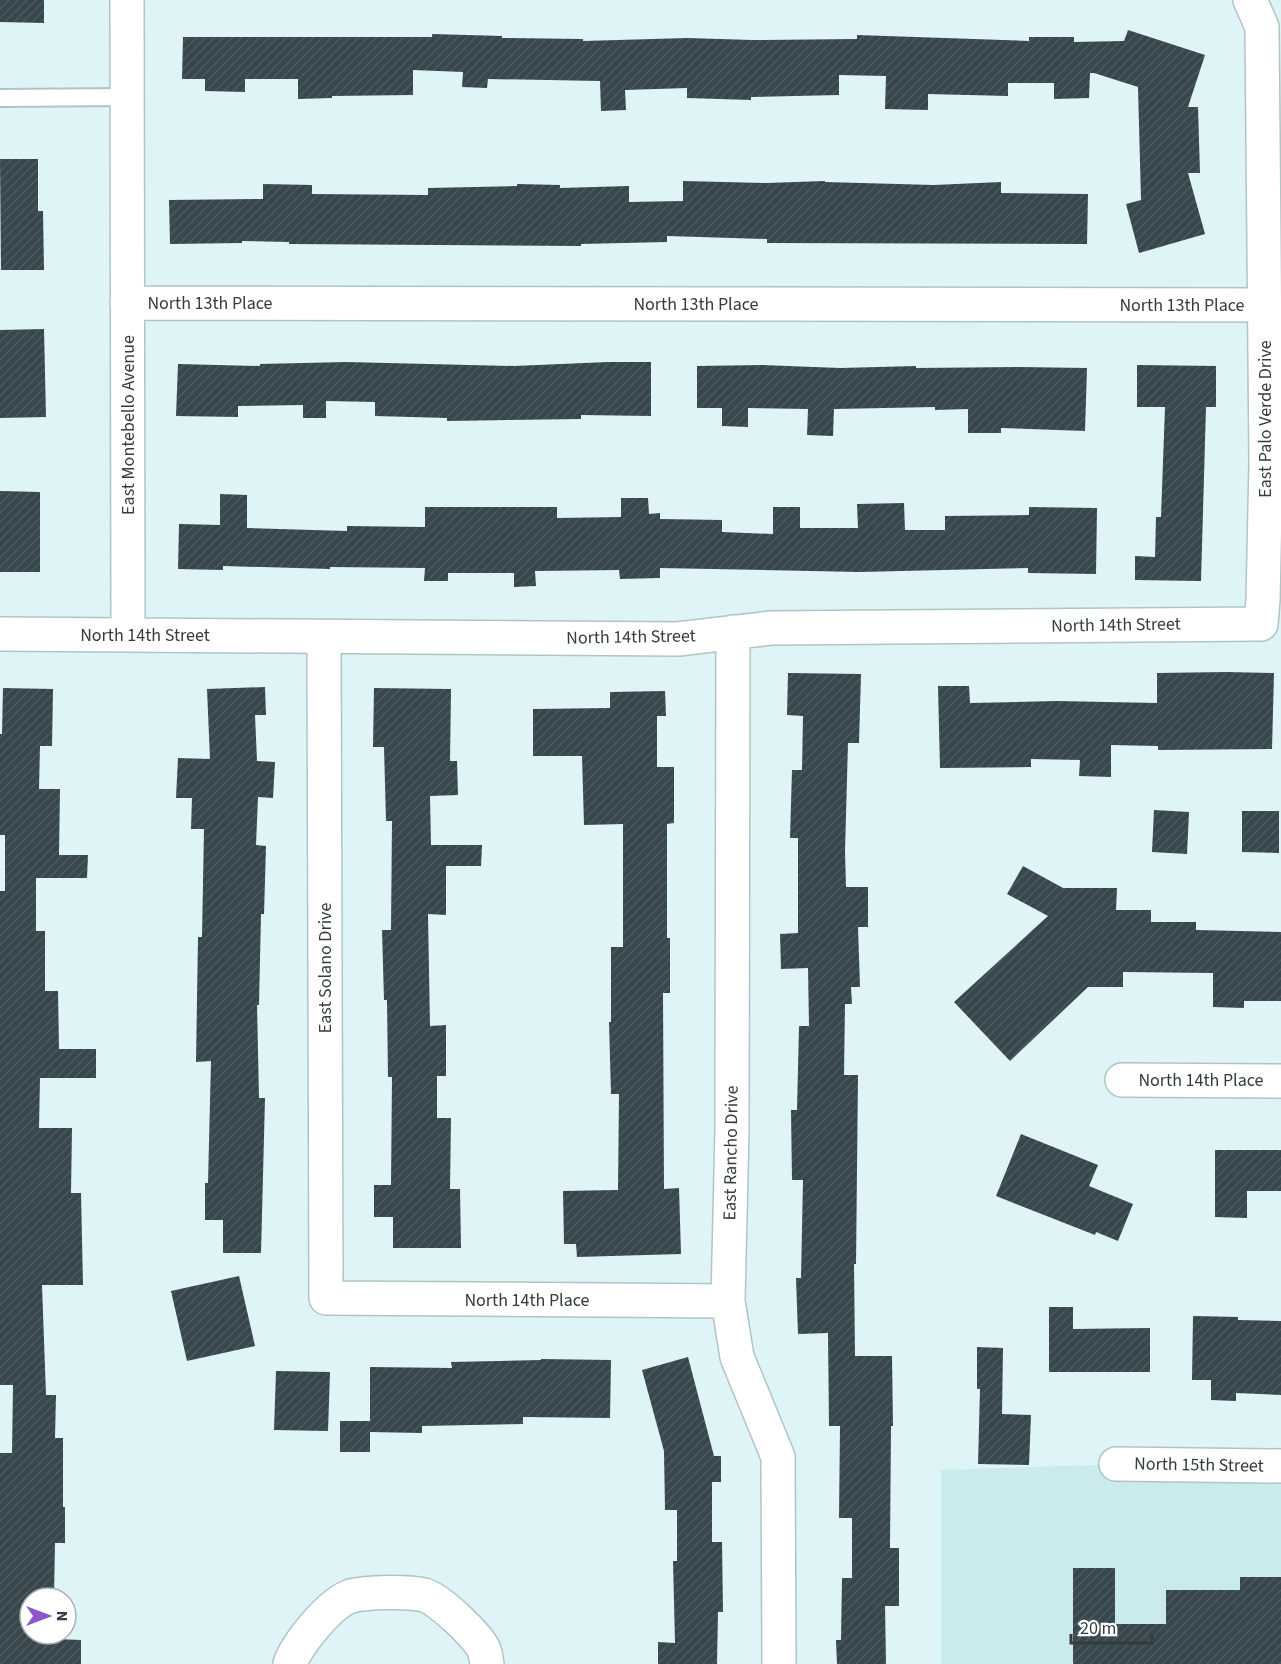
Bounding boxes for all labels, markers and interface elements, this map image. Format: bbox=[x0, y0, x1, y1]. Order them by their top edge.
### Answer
street label: North 13th Place bbox=[147, 291, 273, 316]
street label: North 13th Place bbox=[633, 292, 759, 317]
street label: North 13th Place bbox=[1119, 293, 1245, 318]
street label: East Montebello Avenue bbox=[116, 335, 141, 515]
street label: East Palo Verde Drive bbox=[1253, 340, 1278, 498]
street label: North 14th Street bbox=[1051, 611, 1181, 639]
street label: North 14th Street bbox=[80, 623, 210, 648]
street label: North 14th Street bbox=[566, 623, 696, 651]
street label: East Solano Drive bbox=[313, 903, 338, 1033]
street label: North 14th Place bbox=[1138, 1068, 1264, 1093]
street label: East Rancho Drive bbox=[717, 1085, 745, 1221]
street label: North 14th Place bbox=[464, 1288, 590, 1313]
street label: North 15th Street bbox=[1134, 1451, 1264, 1479]
north arrow bbox=[18, 1586, 78, 1646]
scale bar bbox=[1071, 1607, 1152, 1645]
text: N bbox=[51, 1611, 73, 1621]
text: 20 m bbox=[1080, 1616, 1116, 1641]

